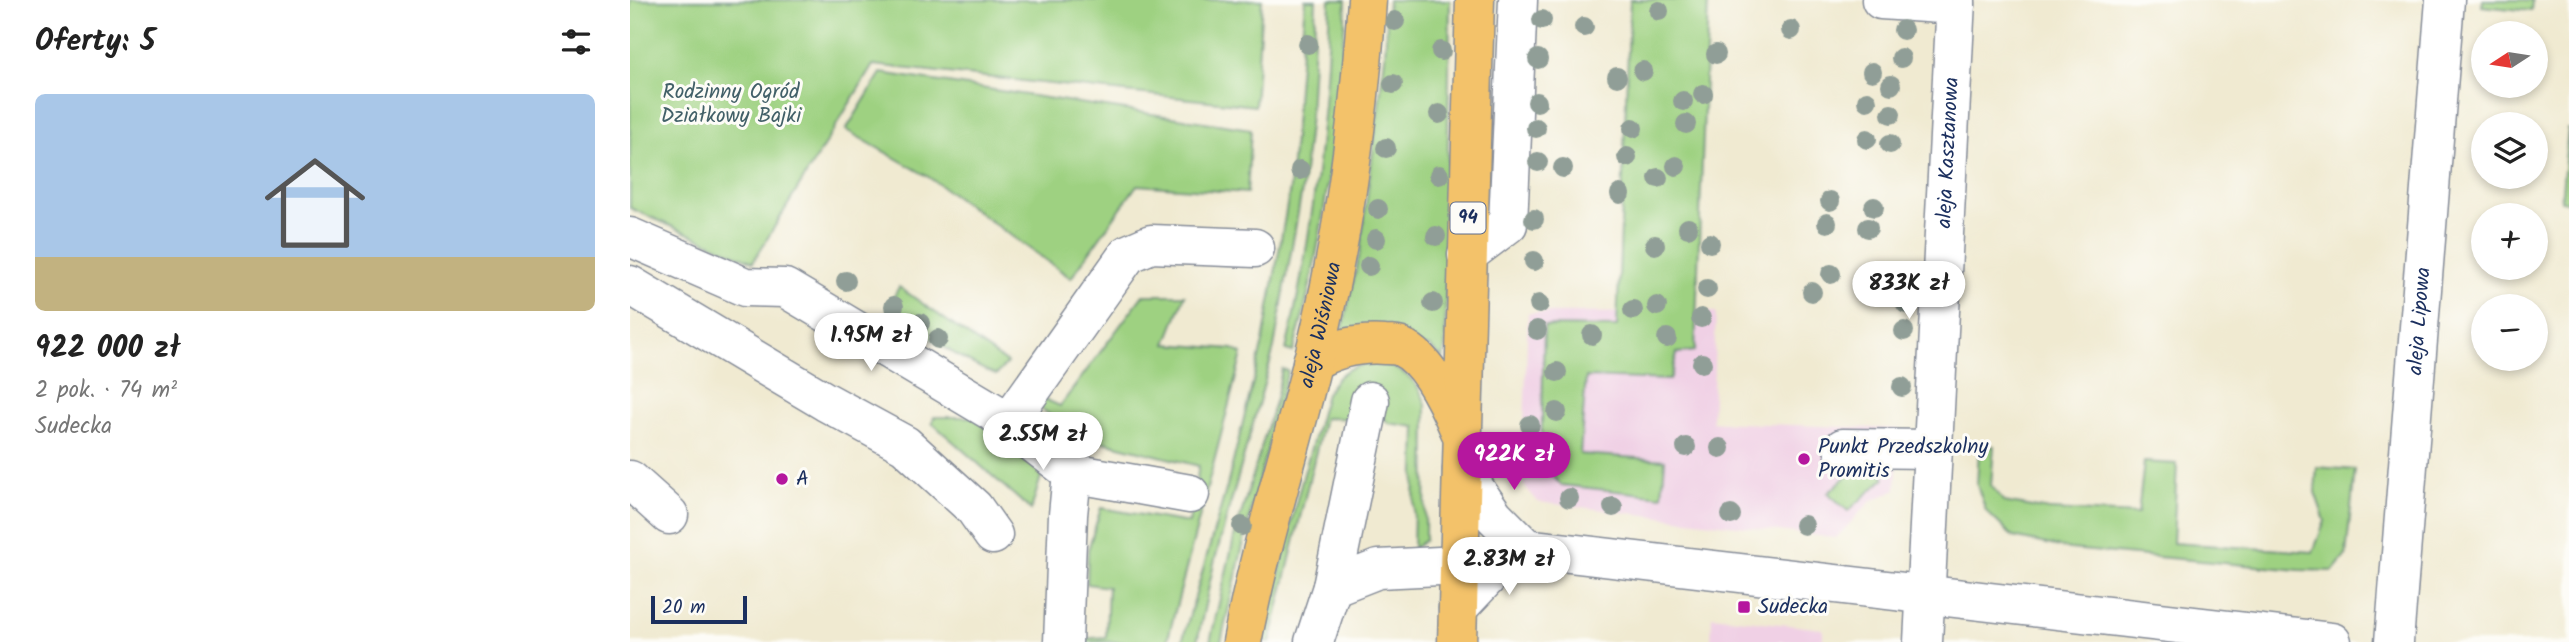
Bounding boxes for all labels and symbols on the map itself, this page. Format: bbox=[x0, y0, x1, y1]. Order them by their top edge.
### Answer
north arrow bbox=[2471, 21, 2548, 98]
park label: Rodzinny Ogród Działkowy Bajki bbox=[661, 76, 802, 133]
street label: aleja Kasztanowa bbox=[1928, 76, 1969, 229]
road number: 94 bbox=[1450, 202, 1486, 233]
street label: aleja Wiśniowa bbox=[1290, 259, 1351, 391]
pin: 833K zł bbox=[1844, 262, 1974, 321]
street label: aleja Lipowa bbox=[2399, 266, 2440, 376]
pin: 1.95M zł bbox=[799, 314, 943, 373]
pin: 2.55M zł bbox=[971, 412, 1115, 472]
place label: Punkt Przedszkolny Promitis bbox=[1818, 431, 1989, 488]
pin: 922K zł bbox=[1449, 433, 1579, 492]
marker: Punkt Przedszkolny Promitis bbox=[1796, 451, 1812, 467]
place label: A bbox=[796, 463, 809, 496]
marker: A bbox=[774, 471, 790, 487]
pin: 2.83M zł bbox=[1437, 538, 1581, 597]
place label: Sudecka bbox=[1758, 591, 1828, 624]
scale bar bbox=[651, 593, 747, 625]
marker: Sudecka bbox=[1736, 599, 1752, 615]

